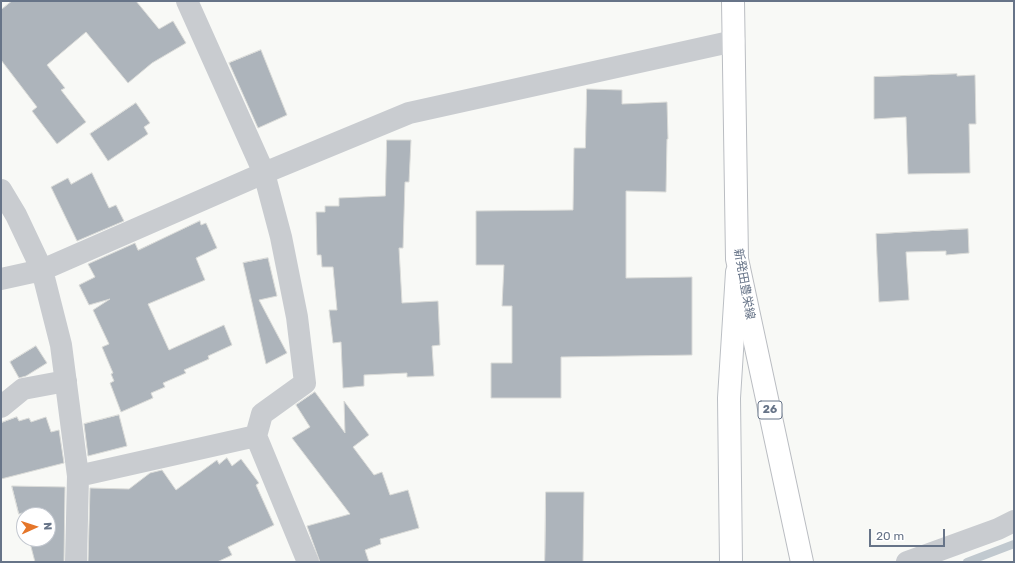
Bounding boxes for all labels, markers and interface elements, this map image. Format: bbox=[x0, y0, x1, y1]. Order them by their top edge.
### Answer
street label: 新発田豊栄線 bbox=[731, 247, 757, 321]
road number: 26 bbox=[758, 401, 782, 419]
north arrow bbox=[16, 507, 56, 547]
scale bar bbox=[871, 521, 947, 547]
text: N bbox=[41, 522, 54, 531]
text: 20 m bbox=[876, 529, 904, 543]

